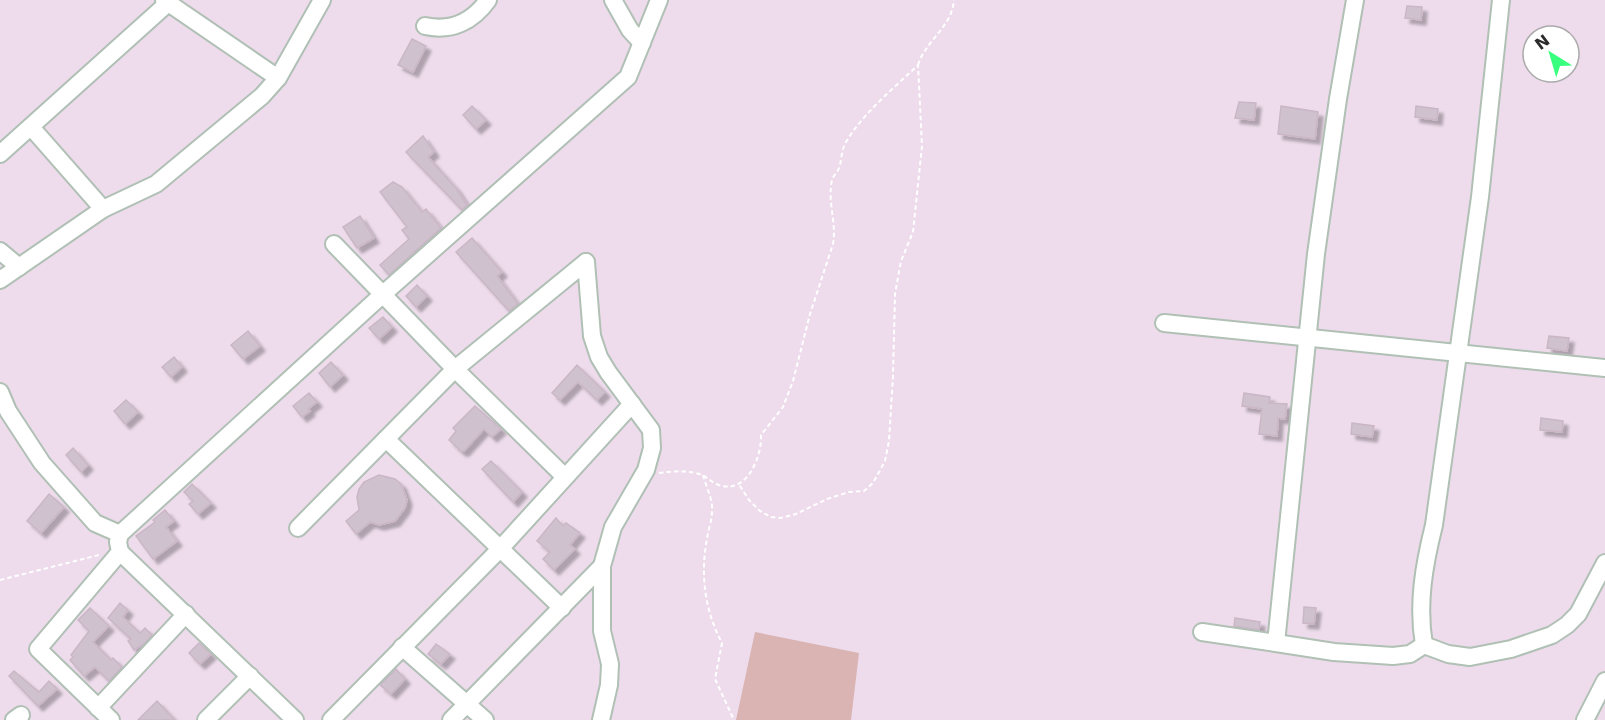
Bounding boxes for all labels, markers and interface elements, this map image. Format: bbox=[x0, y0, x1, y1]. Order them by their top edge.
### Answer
north arrow bbox=[1521, 24, 1581, 84]
text: N bbox=[1531, 31, 1553, 54]

